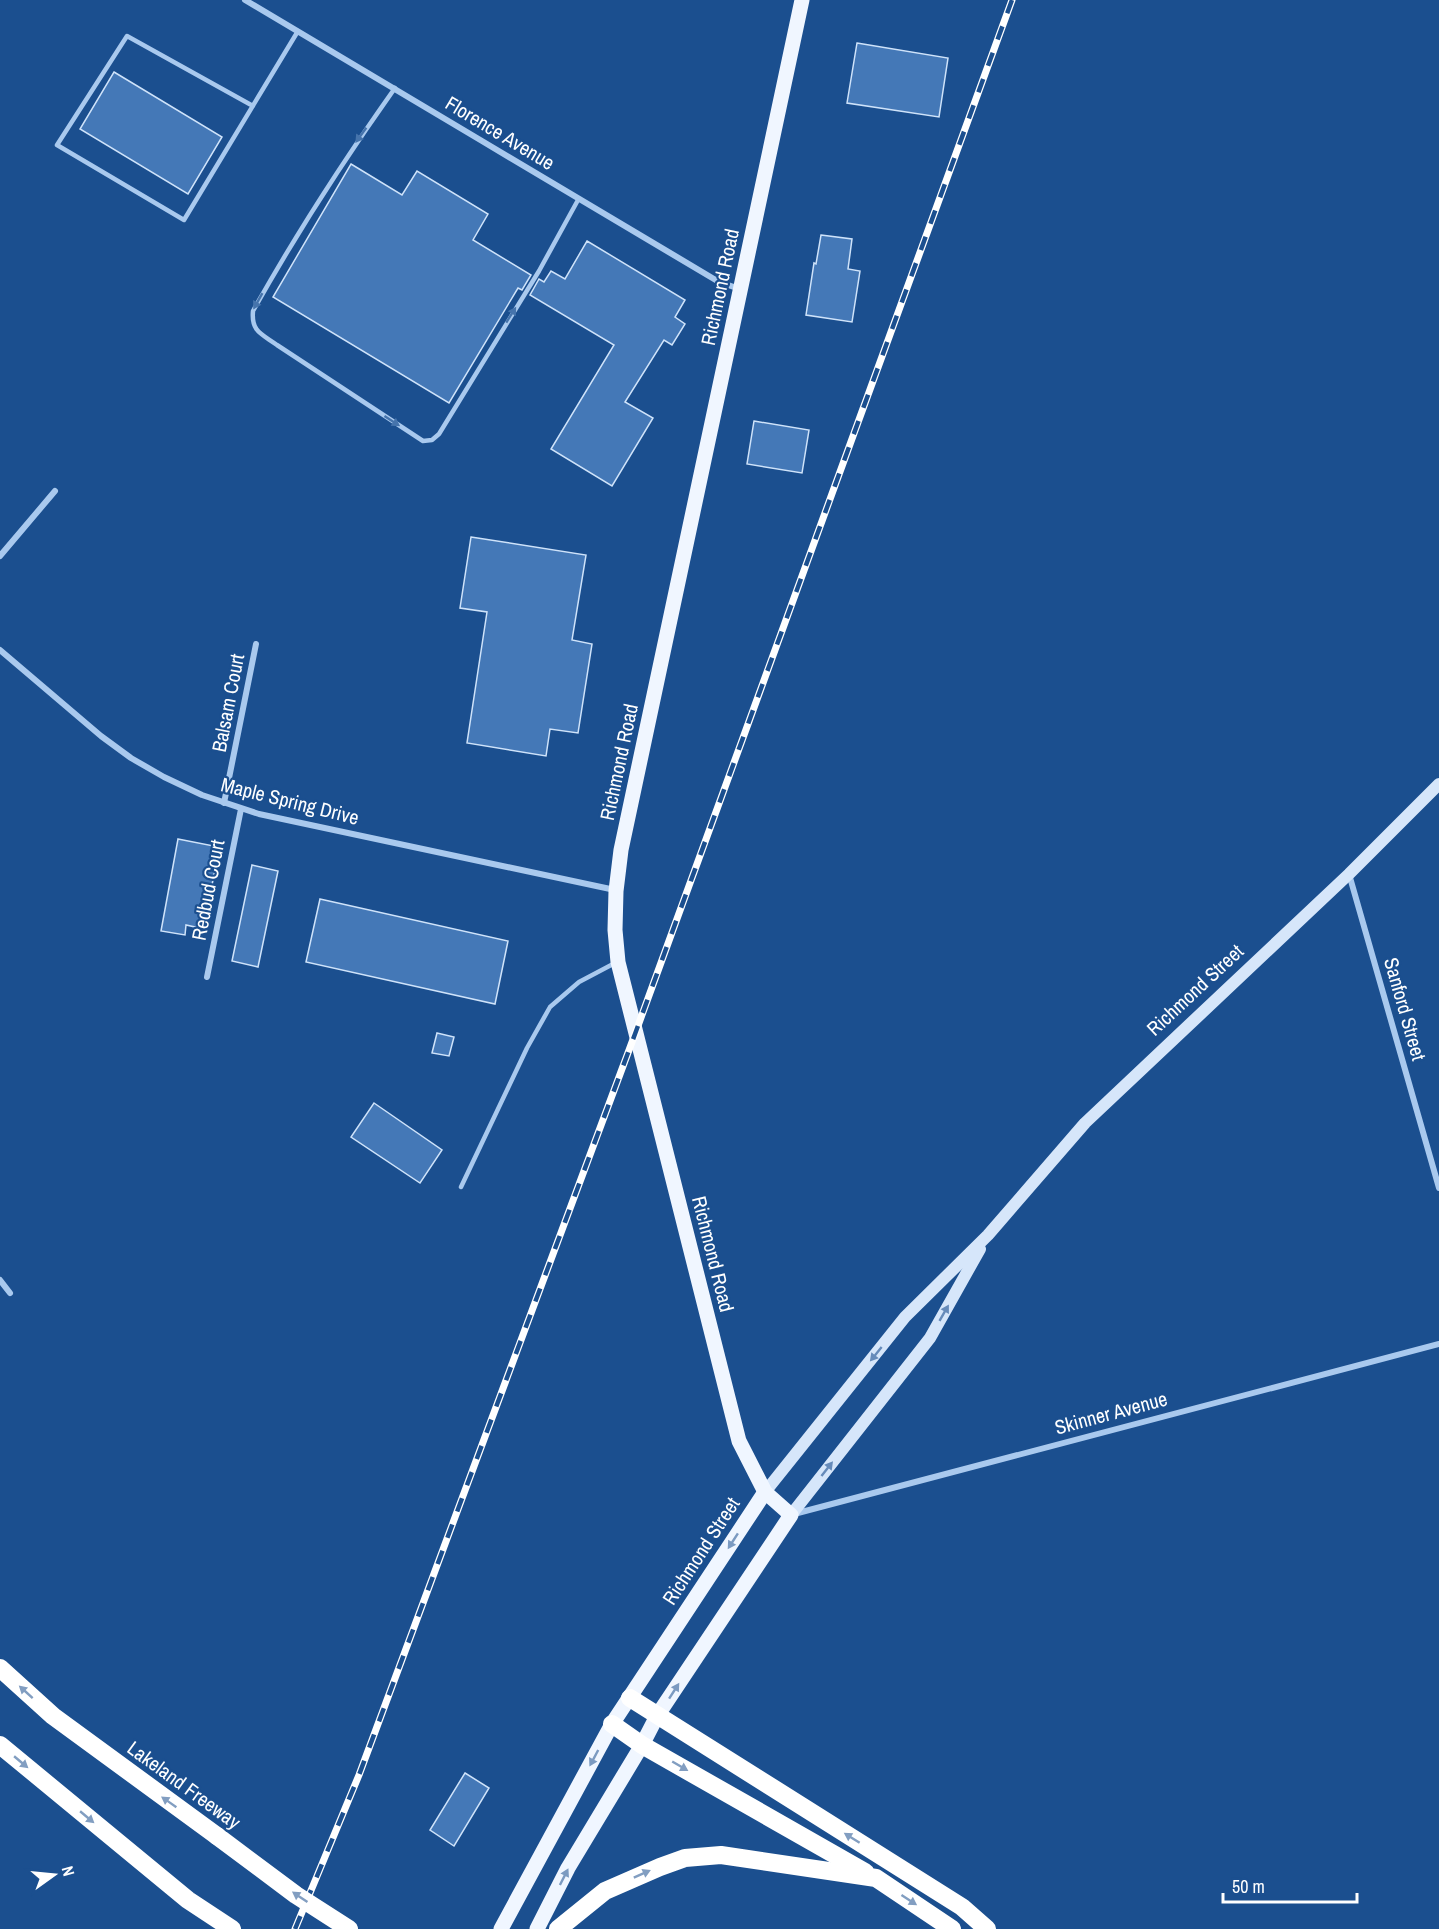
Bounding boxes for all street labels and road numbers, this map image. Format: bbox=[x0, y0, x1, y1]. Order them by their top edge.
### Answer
street label: Florence Avenue bbox=[441, 89, 560, 176]
street label: Richmond Road bbox=[694, 226, 745, 348]
street label: Balsam Court bbox=[205, 651, 250, 754]
street label: Richmond Road bbox=[593, 701, 644, 823]
street label: Maple Spring Drive bbox=[218, 770, 362, 831]
street label: Redbud Court bbox=[185, 837, 231, 943]
street label: Richmond Street bbox=[1140, 937, 1249, 1041]
street label: Sanford Street bbox=[1378, 954, 1433, 1064]
street label: Richmond Road bbox=[686, 1193, 741, 1315]
street label: Skinner Avenue bbox=[1052, 1385, 1170, 1441]
street label: Richmond Street bbox=[656, 1491, 746, 1610]
street label: Lakeland Freeway bbox=[122, 1734, 247, 1835]

